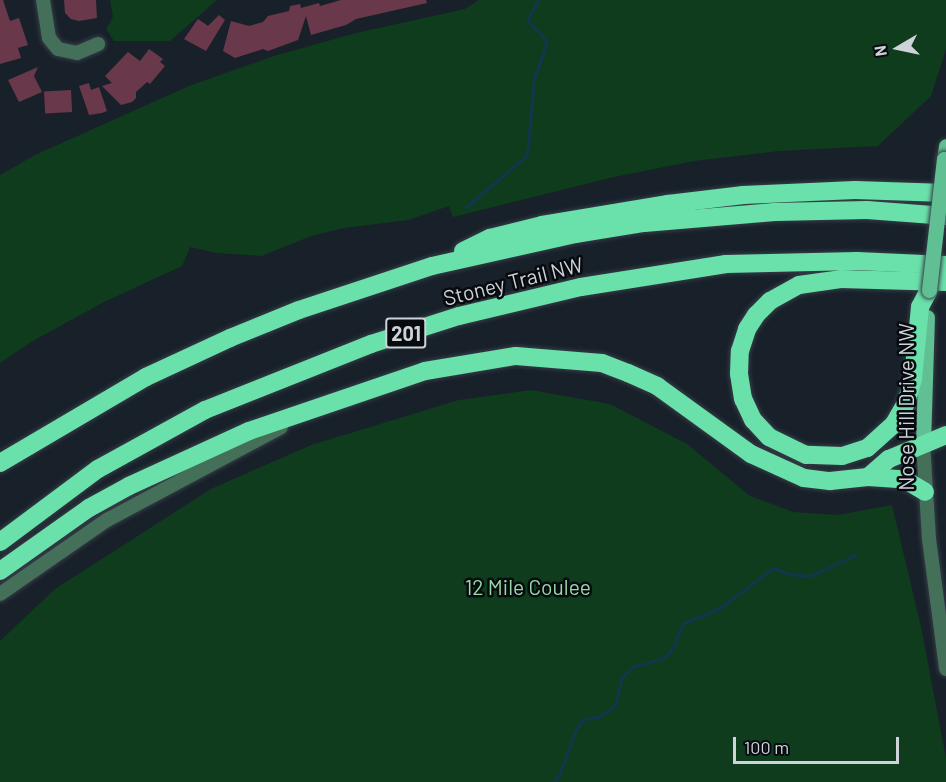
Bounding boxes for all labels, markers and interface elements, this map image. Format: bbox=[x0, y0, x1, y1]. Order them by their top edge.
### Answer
north arrow bbox=[868, 18, 928, 78]
text: N bbox=[870, 44, 890, 58]
street label: Stoney Trail NW bbox=[440, 251, 586, 311]
road number: 201 bbox=[385, 316, 427, 350]
street label: Nose Hill Drive NW bbox=[893, 323, 919, 491]
park label: 12 Mile Coulee bbox=[465, 574, 591, 600]
scale bar bbox=[736, 725, 902, 763]
text: 100 m bbox=[744, 736, 789, 758]

